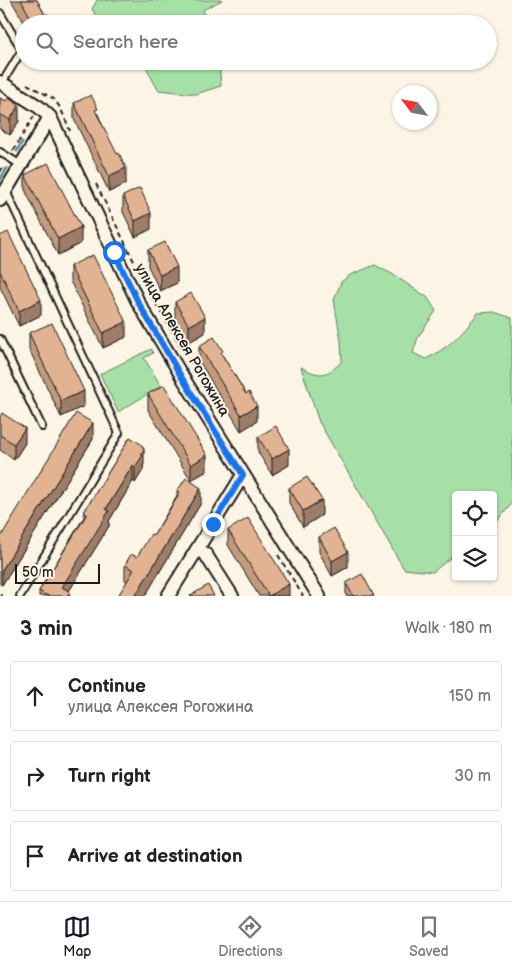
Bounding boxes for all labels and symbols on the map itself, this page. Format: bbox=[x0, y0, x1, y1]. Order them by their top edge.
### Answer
north arrow bbox=[392, 85, 437, 130]
route start bbox=[103, 241, 126, 264]
street label: улица Алексея Рогожина bbox=[130, 260, 234, 420]
route end bbox=[202, 513, 225, 536]
scale bar bbox=[15, 561, 100, 584]

